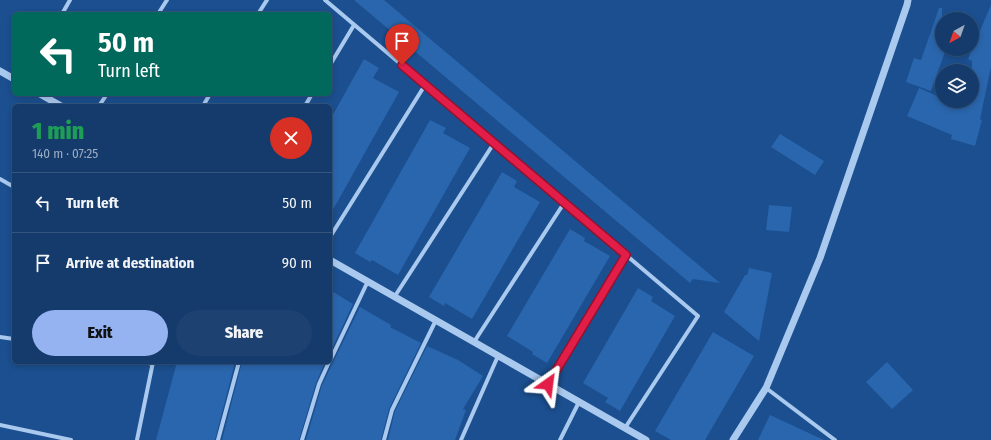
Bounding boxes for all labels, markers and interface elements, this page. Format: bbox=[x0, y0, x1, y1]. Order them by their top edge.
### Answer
north arrow bbox=[935, 12, 979, 56]
map controls bbox=[935, 12, 979, 108]
pin bbox=[385, 24, 419, 65]
text: 50 m bbox=[98, 26, 154, 59]
icon: left bbox=[32, 28, 84, 80]
icon: arrive bbox=[391, 30, 413, 52]
text: Turn left bbox=[98, 60, 160, 82]
button: layers bbox=[935, 64, 979, 108]
text: 1 min bbox=[32, 117, 84, 145]
button: close bbox=[270, 117, 312, 159]
text: 140 m · 07:25 bbox=[32, 146, 98, 161]
icon: left bbox=[32, 192, 54, 214]
text: Turn left bbox=[66, 194, 119, 212]
text: 50 m bbox=[282, 194, 312, 212]
icon: arrive bbox=[32, 252, 54, 274]
text: Arrive at destination bbox=[66, 254, 194, 272]
text: 90 m bbox=[282, 254, 312, 272]
button: Exit bbox=[32, 310, 168, 356]
button: Share bbox=[176, 310, 312, 356]
position arrow bbox=[527, 363, 569, 405]

